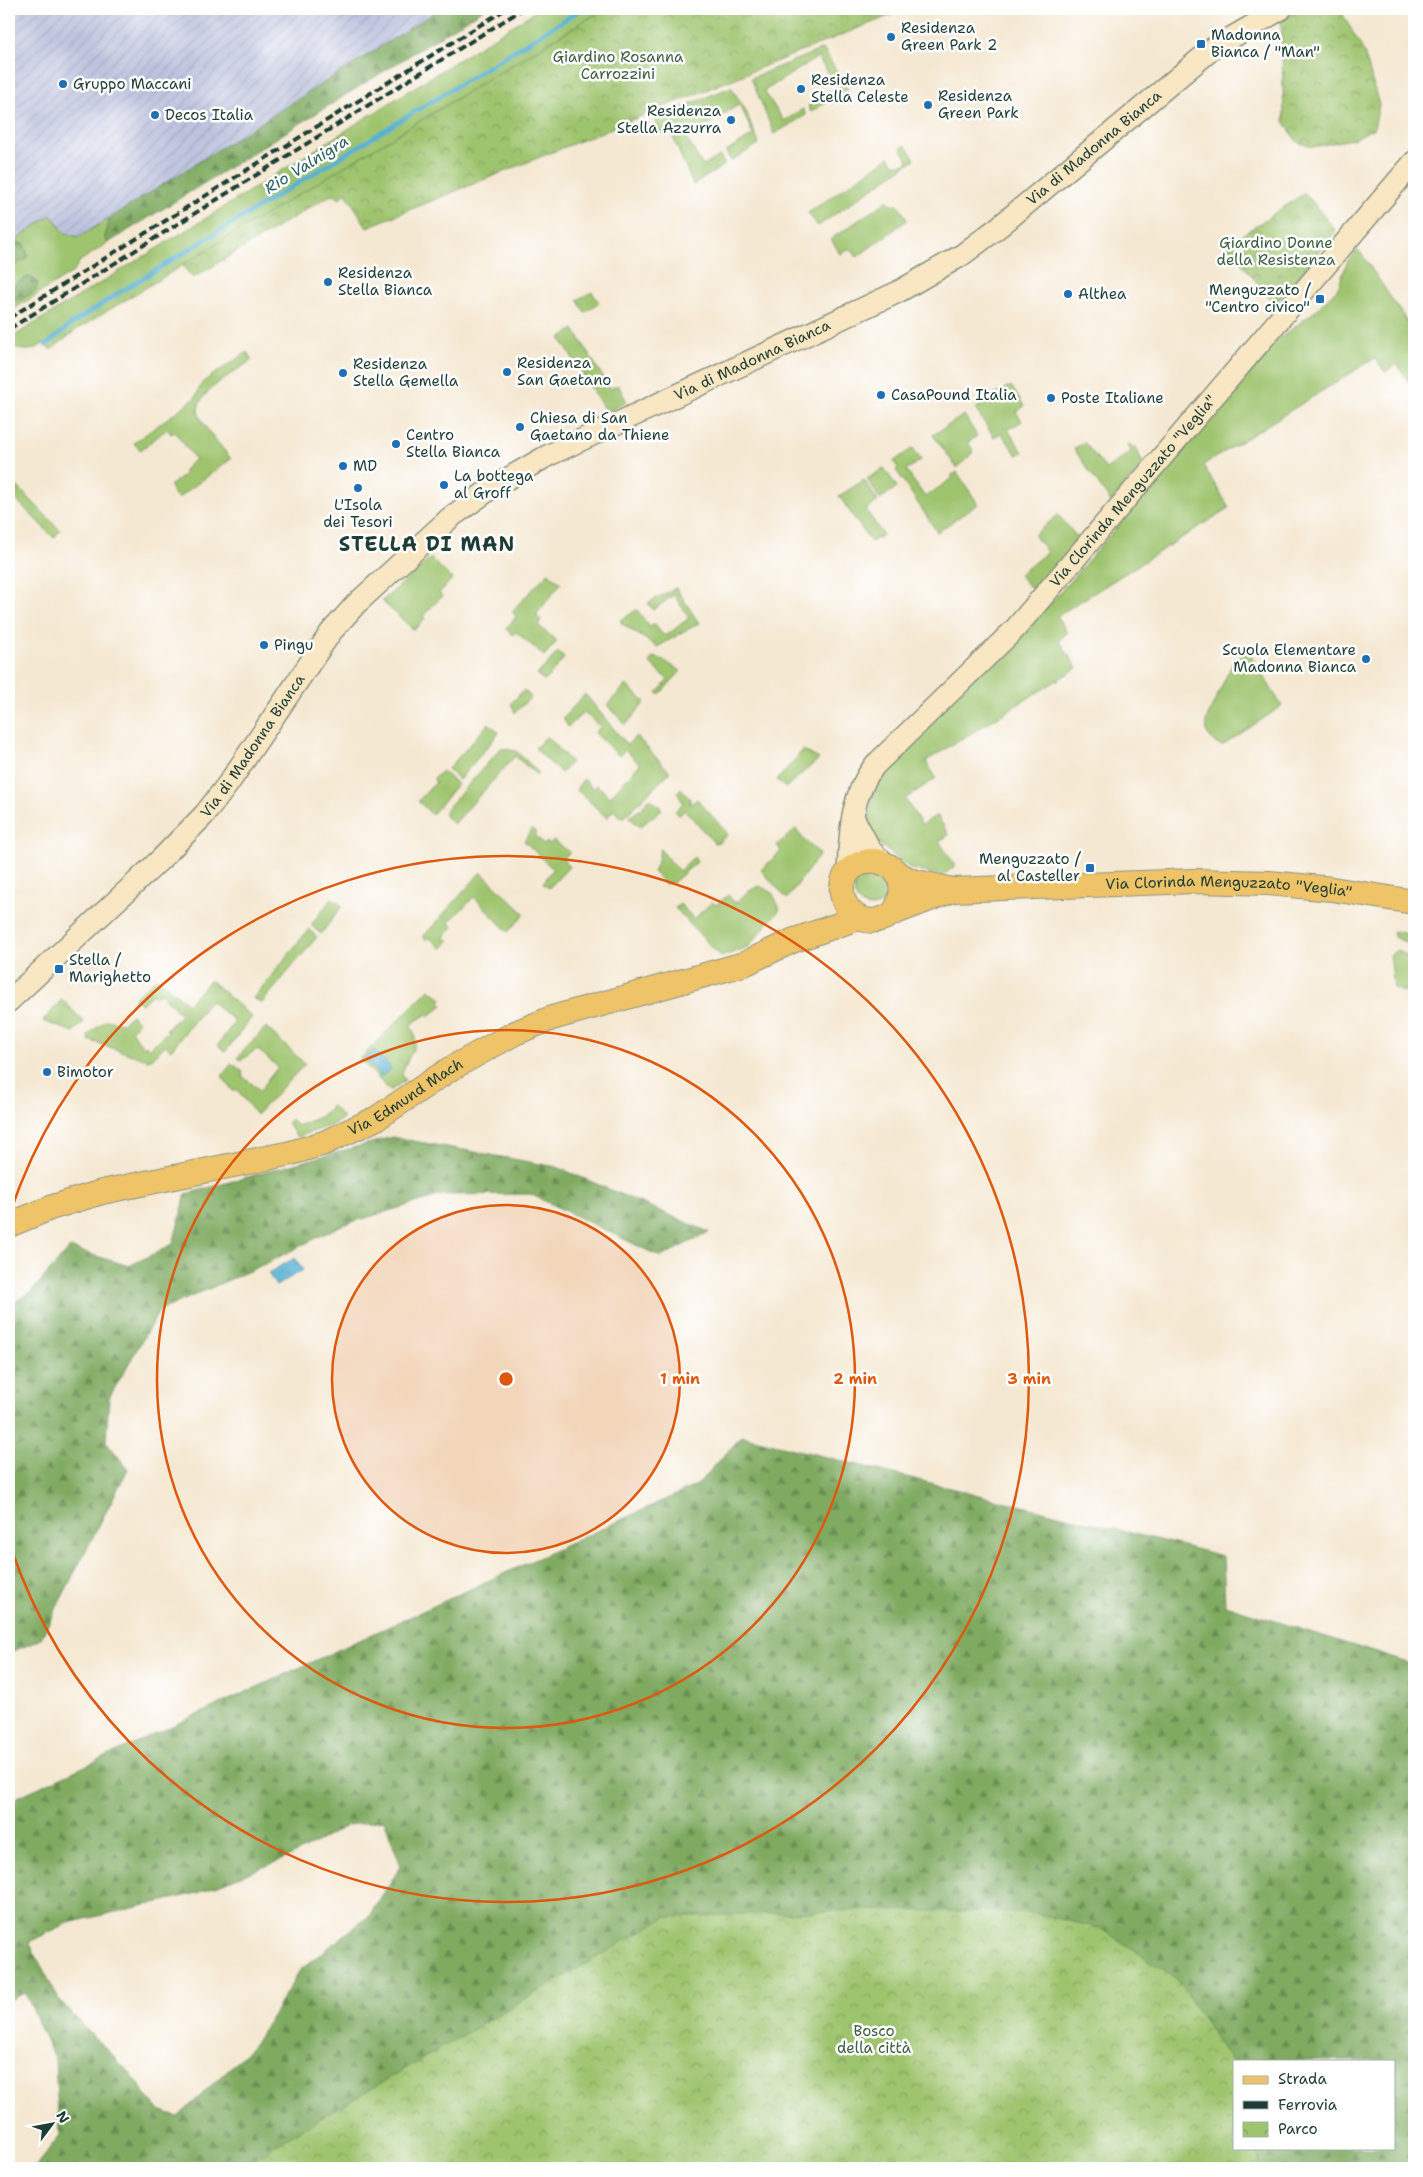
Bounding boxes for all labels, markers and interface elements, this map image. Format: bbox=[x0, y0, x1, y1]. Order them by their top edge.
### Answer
place label: Residenza Green Park 2 bbox=[901, 18, 997, 55]
place label: Madonna Bianca / "Man" bbox=[1211, 25, 1320, 62]
marker: Residenza Green Park 2 bbox=[885, 31, 897, 43]
marker: Madonna Bianca / "Man" bbox=[1195, 38, 1207, 50]
park label: Giardino Rosanna Carrozzini bbox=[553, 47, 684, 84]
place label: Residenza Stella Celeste bbox=[811, 70, 909, 107]
place label: Gruppo Maccani bbox=[73, 74, 192, 94]
marker: Gruppo Maccani bbox=[57, 78, 69, 90]
marker: Residenza Stella Celeste bbox=[795, 83, 807, 95]
street label: Via di Madonna Bianca bbox=[1022, 85, 1166, 210]
place label: Residenza Green Park bbox=[938, 86, 1019, 123]
marker: Residenza Green Park bbox=[922, 99, 934, 111]
place label: Residenza Stella Azzurra bbox=[617, 101, 722, 138]
place label: Decos Italia bbox=[165, 105, 254, 125]
marker: Decos Italia bbox=[149, 109, 161, 121]
marker: Residenza Stella Azzurra bbox=[725, 114, 737, 126]
water label: Rio Valnigra bbox=[260, 130, 352, 199]
park label: Giardino Donne della Resistenza bbox=[1217, 233, 1336, 270]
place label: Residenza Stella Bianca bbox=[338, 263, 433, 300]
marker: Residenza Stella Bianca bbox=[322, 276, 334, 288]
place label: Menguzzato / "Centro civico" bbox=[1205, 280, 1312, 317]
place label: Althea bbox=[1078, 284, 1127, 304]
marker: Althea bbox=[1062, 288, 1074, 300]
marker: Menguzzato / "Centro civico" bbox=[1314, 293, 1326, 305]
street label: Via di Madonna Bianca bbox=[671, 315, 834, 405]
place label: Residenza San Gaetano bbox=[517, 353, 611, 390]
place label: Residenza Stella Gemella bbox=[353, 354, 459, 391]
marker: Residenza San Gaetano bbox=[501, 366, 513, 378]
marker: Residenza Stella Gemella bbox=[337, 367, 349, 379]
place label: CasaPound Italia bbox=[891, 385, 1017, 405]
place label: Poste Italiane bbox=[1061, 388, 1164, 408]
marker: CasaPound Italia bbox=[875, 389, 887, 401]
street label: Via Clorinda Menguzzato "Veglia" bbox=[1045, 391, 1221, 591]
marker: Poste Italiane bbox=[1045, 392, 1057, 404]
place label: Chiesa di San Gaetano da Thiene bbox=[530, 408, 669, 445]
marker: Chiesa di San Gaetano da Thiene bbox=[514, 421, 526, 433]
place label: Centro Stella Bianca bbox=[406, 425, 501, 462]
marker: Centro Stella Bianca bbox=[390, 438, 402, 450]
place label: MD bbox=[353, 456, 377, 476]
marker: MD bbox=[337, 460, 349, 472]
place label: La bottega al Groff bbox=[454, 466, 534, 503]
marker: La bottega al Groff bbox=[438, 479, 450, 491]
marker: L'Isola dei Tesori bbox=[352, 482, 364, 494]
place label: L'Isola dei Tesori bbox=[323, 495, 393, 532]
district label: STELLA DI MAN bbox=[339, 531, 515, 557]
place label: Pingu bbox=[274, 635, 313, 655]
marker: Pingu bbox=[258, 639, 270, 651]
place label: Scuola Elementare Madonna Bianca bbox=[1222, 640, 1357, 677]
marker: Scuola Elementare Madonna Bianca bbox=[1360, 653, 1372, 665]
street label: Via di Madonna Bianca bbox=[196, 670, 310, 822]
place label: Menguzzato / al Casteller bbox=[979, 849, 1082, 886]
marker: Menguzzato / al Casteller bbox=[1084, 862, 1096, 874]
street label: Via Clorinda Menguzzato "Veglia" bbox=[1105, 871, 1353, 902]
place label: Stella / Marighetto bbox=[69, 950, 151, 987]
marker: Stella / Marighetto bbox=[53, 963, 65, 975]
street label: Via Edmund Mach bbox=[345, 1054, 467, 1140]
place label: Bimotor bbox=[57, 1062, 114, 1082]
marker: Bimotor bbox=[41, 1066, 53, 1078]
text: 1 min bbox=[660, 1369, 700, 1389]
text: 2 min bbox=[833, 1369, 877, 1389]
text: 3 min bbox=[1007, 1369, 1051, 1389]
centre of rings bbox=[497, 1370, 515, 1388]
park label: Bosco della città bbox=[837, 2021, 912, 2058]
legend bbox=[1233, 2060, 1396, 2150]
text: Strada bbox=[1278, 2069, 1327, 2089]
text: Ferrovia bbox=[1278, 2095, 1338, 2115]
north arrow bbox=[28, 2100, 78, 2150]
text: N bbox=[52, 2108, 74, 2127]
text: Parco bbox=[1278, 2119, 1318, 2139]

